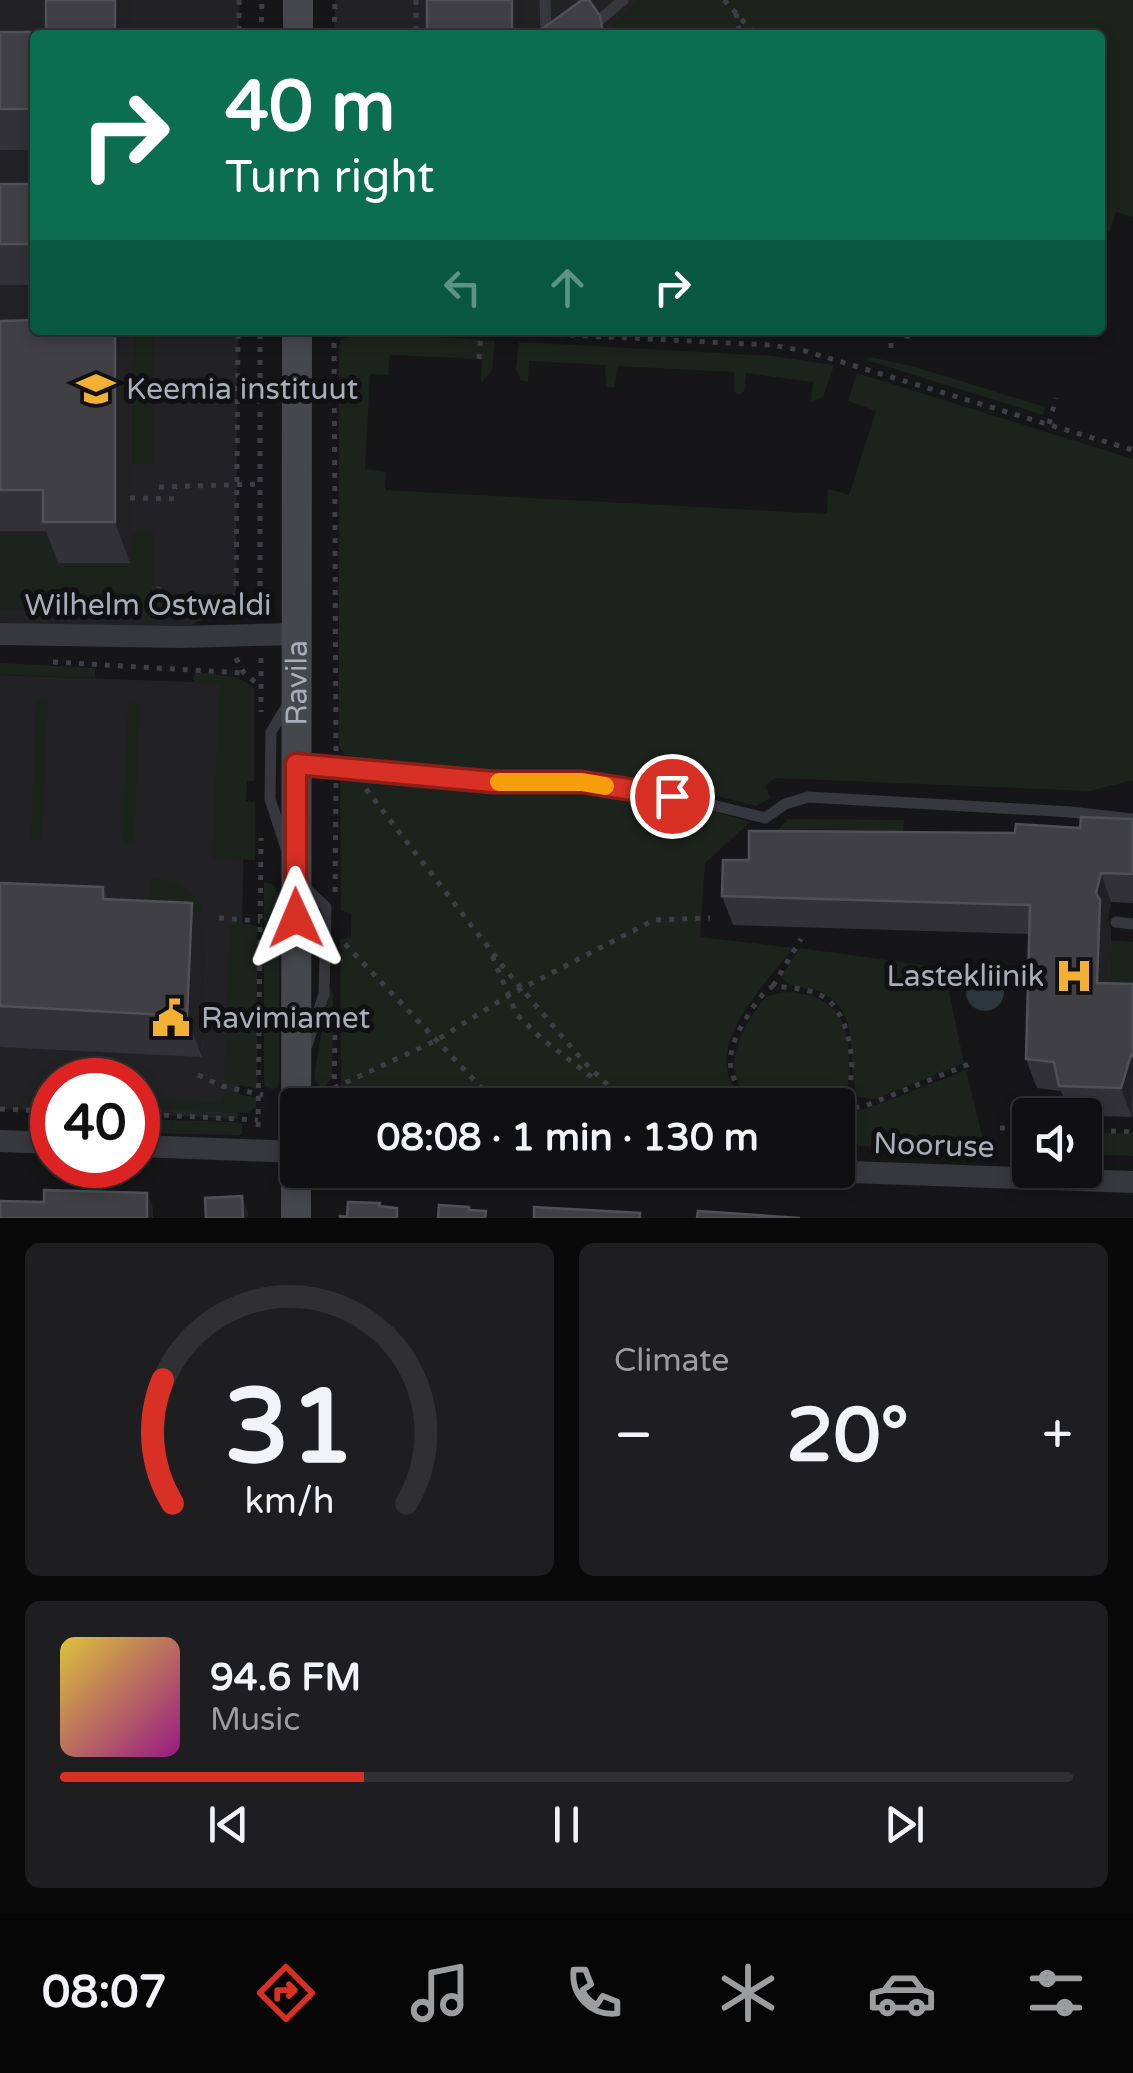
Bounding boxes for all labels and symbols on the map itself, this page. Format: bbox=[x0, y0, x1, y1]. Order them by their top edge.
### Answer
school or university icon: Keemia instituut bbox=[75, 368, 117, 410]
place label: Keemia instituut bbox=[126, 371, 358, 408]
street label: Wilhelm Ostwaldi bbox=[24, 587, 272, 624]
street label: Ravila bbox=[279, 640, 316, 726]
pin bbox=[630, 754, 715, 839]
position arrow bbox=[244, 866, 348, 970]
hospital icon: Lastekliinik bbox=[1053, 955, 1095, 997]
place label: Lastekliinik bbox=[887, 958, 1044, 995]
public building icon: Ravimiamet bbox=[150, 997, 192, 1039]
place label: Ravimiamet bbox=[201, 1000, 370, 1037]
speed limit sign: 40 bbox=[30, 1058, 160, 1188]
street label: Nooruse bbox=[873, 1125, 995, 1166]

